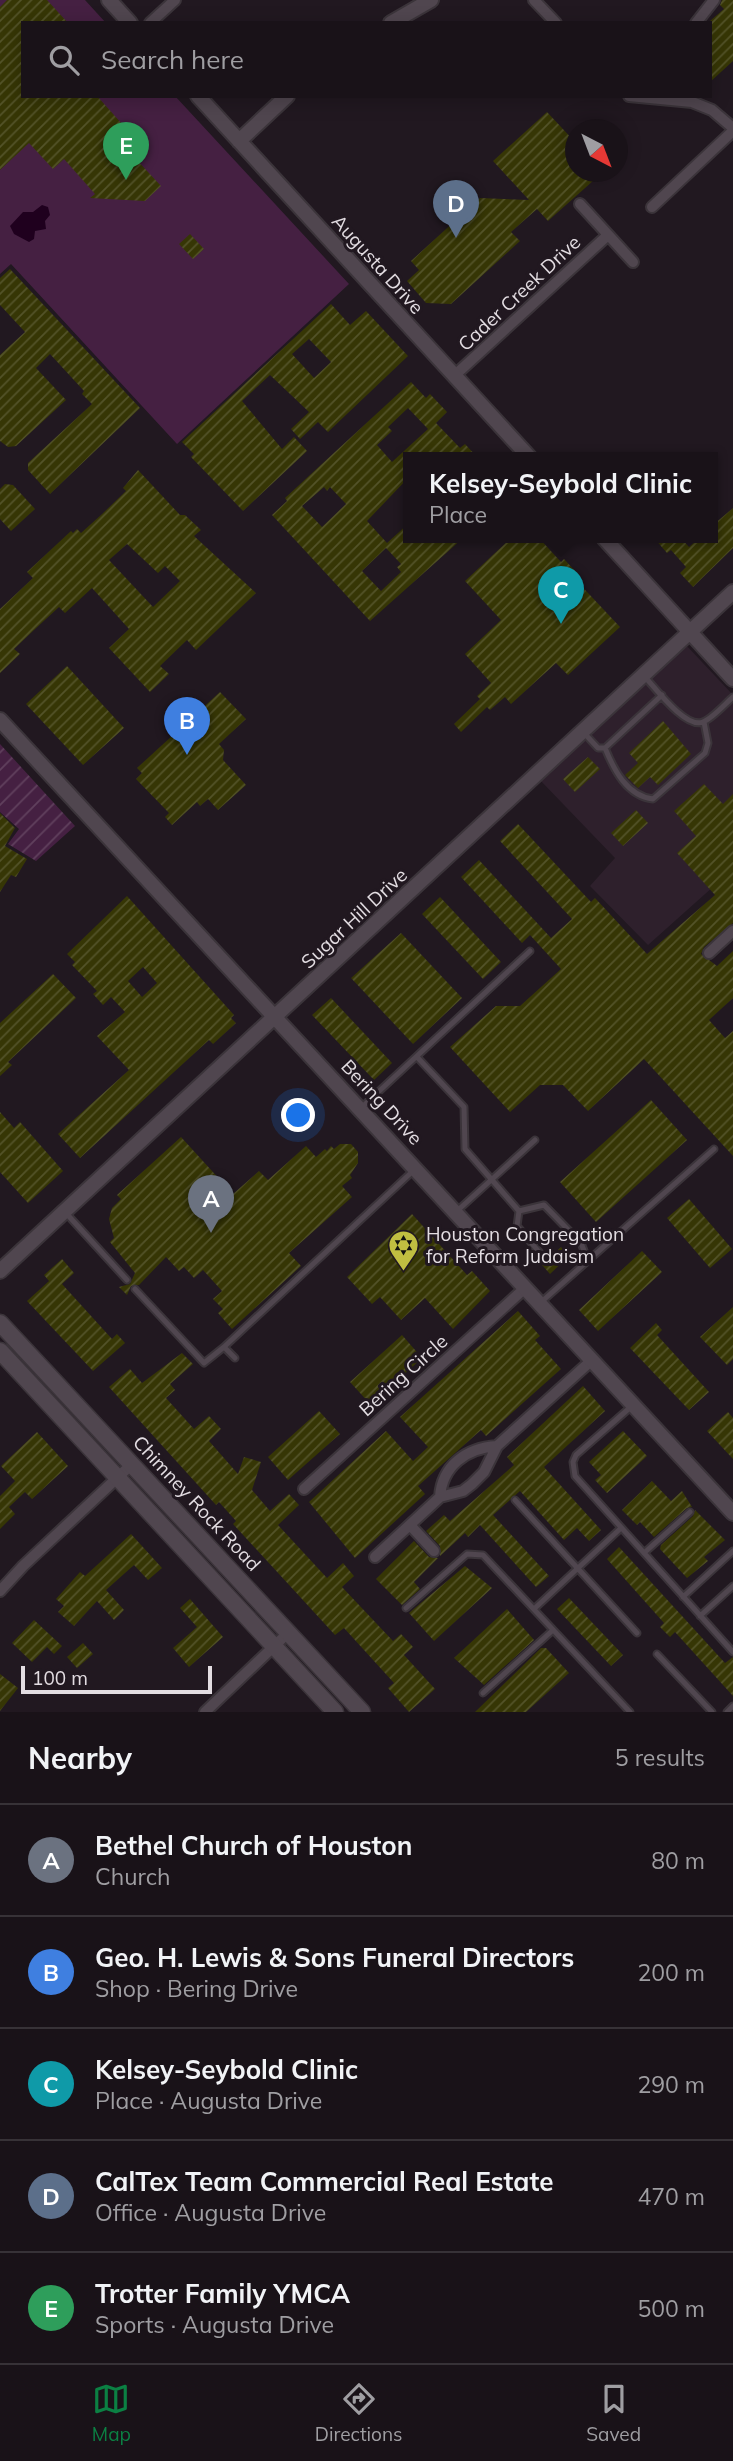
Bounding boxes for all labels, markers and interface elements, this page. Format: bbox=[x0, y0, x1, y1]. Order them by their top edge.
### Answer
search box bbox=[21, 21, 712, 98]
icon: search bbox=[45, 41, 83, 79]
text: Search here bbox=[101, 43, 244, 76]
north arrow bbox=[565, 119, 628, 182]
pin: E bbox=[103, 122, 149, 180]
pin: D bbox=[433, 180, 479, 238]
street label: Augusta Drive bbox=[327, 209, 429, 319]
street label: Cader Creek Drive bbox=[453, 230, 585, 356]
popup bbox=[403, 452, 718, 543]
text: Kelsey-Seybold Clinic bbox=[429, 467, 692, 500]
text: Place bbox=[429, 500, 487, 529]
pin: C bbox=[538, 566, 584, 624]
pin: B bbox=[164, 697, 210, 755]
street label: Sugar Hill Drive bbox=[296, 863, 412, 973]
street label: Bering Drive bbox=[336, 1054, 428, 1150]
your location bbox=[281, 1098, 315, 1132]
pin: A bbox=[188, 1175, 234, 1233]
place label: Houston Congregation for Reform Judaism bbox=[426, 1222, 624, 1268]
synagogue icon: Houston Congregation for Reform Judaism bbox=[386, 1228, 420, 1272]
street label: Bering Circle bbox=[354, 1329, 452, 1421]
street label: Chimney Rock Road bbox=[128, 1430, 266, 1576]
scale bar bbox=[21, 1663, 212, 1695]
text: 100 m bbox=[32, 1666, 88, 1690]
text: Nearby bbox=[28, 1739, 132, 1777]
text: 5 results bbox=[615, 1743, 705, 1772]
text: Bethel Church of Houston bbox=[95, 1829, 412, 1862]
text: A bbox=[42, 1846, 60, 1875]
text: 80 m bbox=[651, 1846, 705, 1875]
text: Church bbox=[95, 1862, 171, 1891]
text: Geo. H. Lewis & Sons Funeral Directors bbox=[95, 1941, 574, 1974]
text: B bbox=[43, 1958, 59, 1987]
text: 200 m bbox=[637, 1958, 705, 1987]
text: Shop · Bering Drive bbox=[95, 1974, 298, 2003]
text: Kelsey-Seybold Clinic bbox=[95, 2053, 358, 2086]
text: C bbox=[43, 2070, 59, 2099]
text: 290 m bbox=[637, 2070, 705, 2099]
text: Place · Augusta Drive bbox=[95, 2086, 322, 2115]
text: CalTex Team Commercial Real Estate bbox=[95, 2165, 553, 2198]
text: D bbox=[42, 2182, 60, 2211]
text: 470 m bbox=[637, 2182, 705, 2211]
text: Office · Augusta Drive bbox=[95, 2198, 326, 2227]
text: Trotter Family YMCA bbox=[95, 2277, 350, 2310]
text: E bbox=[44, 2294, 58, 2323]
text: 500 m bbox=[637, 2294, 705, 2323]
text: Sports · Augusta Drive bbox=[95, 2310, 334, 2339]
tab: Map bbox=[92, 2380, 131, 2446]
tab: Directions bbox=[315, 2380, 403, 2446]
tab: Saved bbox=[586, 2380, 641, 2446]

